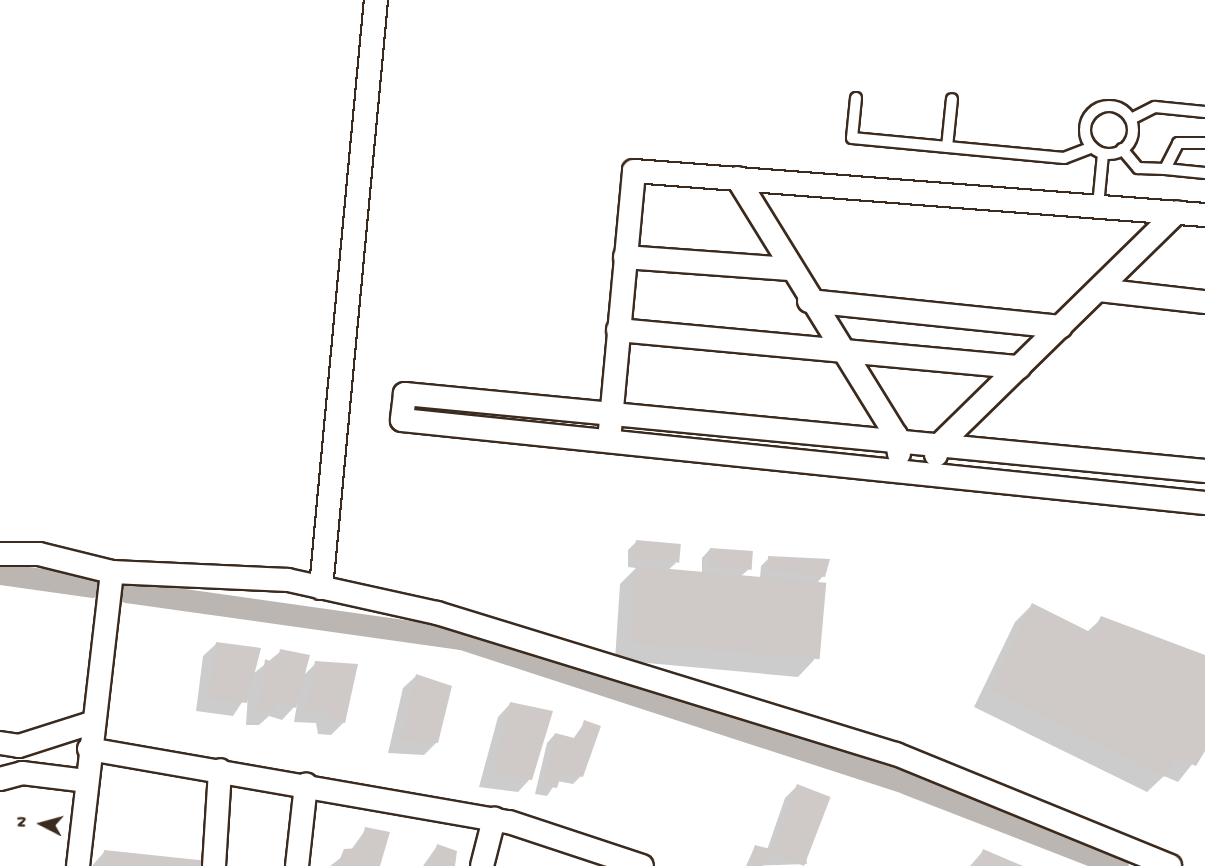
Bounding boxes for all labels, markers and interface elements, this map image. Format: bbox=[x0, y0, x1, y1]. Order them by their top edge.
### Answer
north arrow bbox=[12, 794, 72, 854]
text: N bbox=[14, 816, 34, 828]

